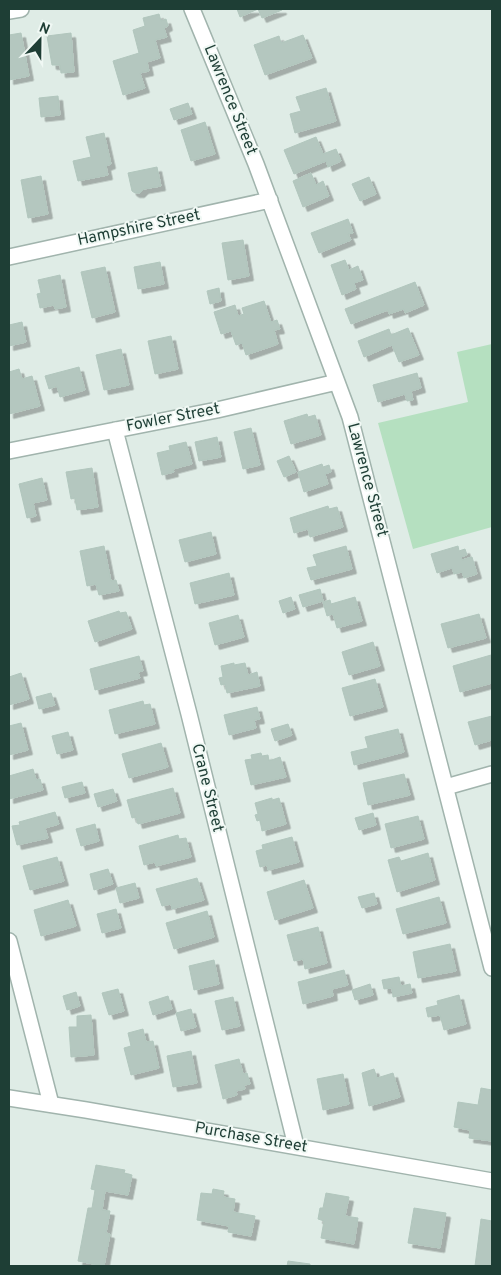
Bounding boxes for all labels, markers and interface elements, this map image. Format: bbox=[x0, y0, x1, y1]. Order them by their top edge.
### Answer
north arrow bbox=[15, 15, 65, 65]
text: N bbox=[36, 20, 52, 39]
street label: Lawrence Street bbox=[199, 42, 261, 158]
street label: Hampshire Street bbox=[76, 205, 202, 251]
street label: Fowler Street bbox=[125, 399, 221, 437]
street label: Lawrence Street bbox=[342, 421, 392, 539]
street label: Crane Street bbox=[186, 742, 228, 834]
street label: Purchase Street bbox=[193, 1118, 309, 1158]

